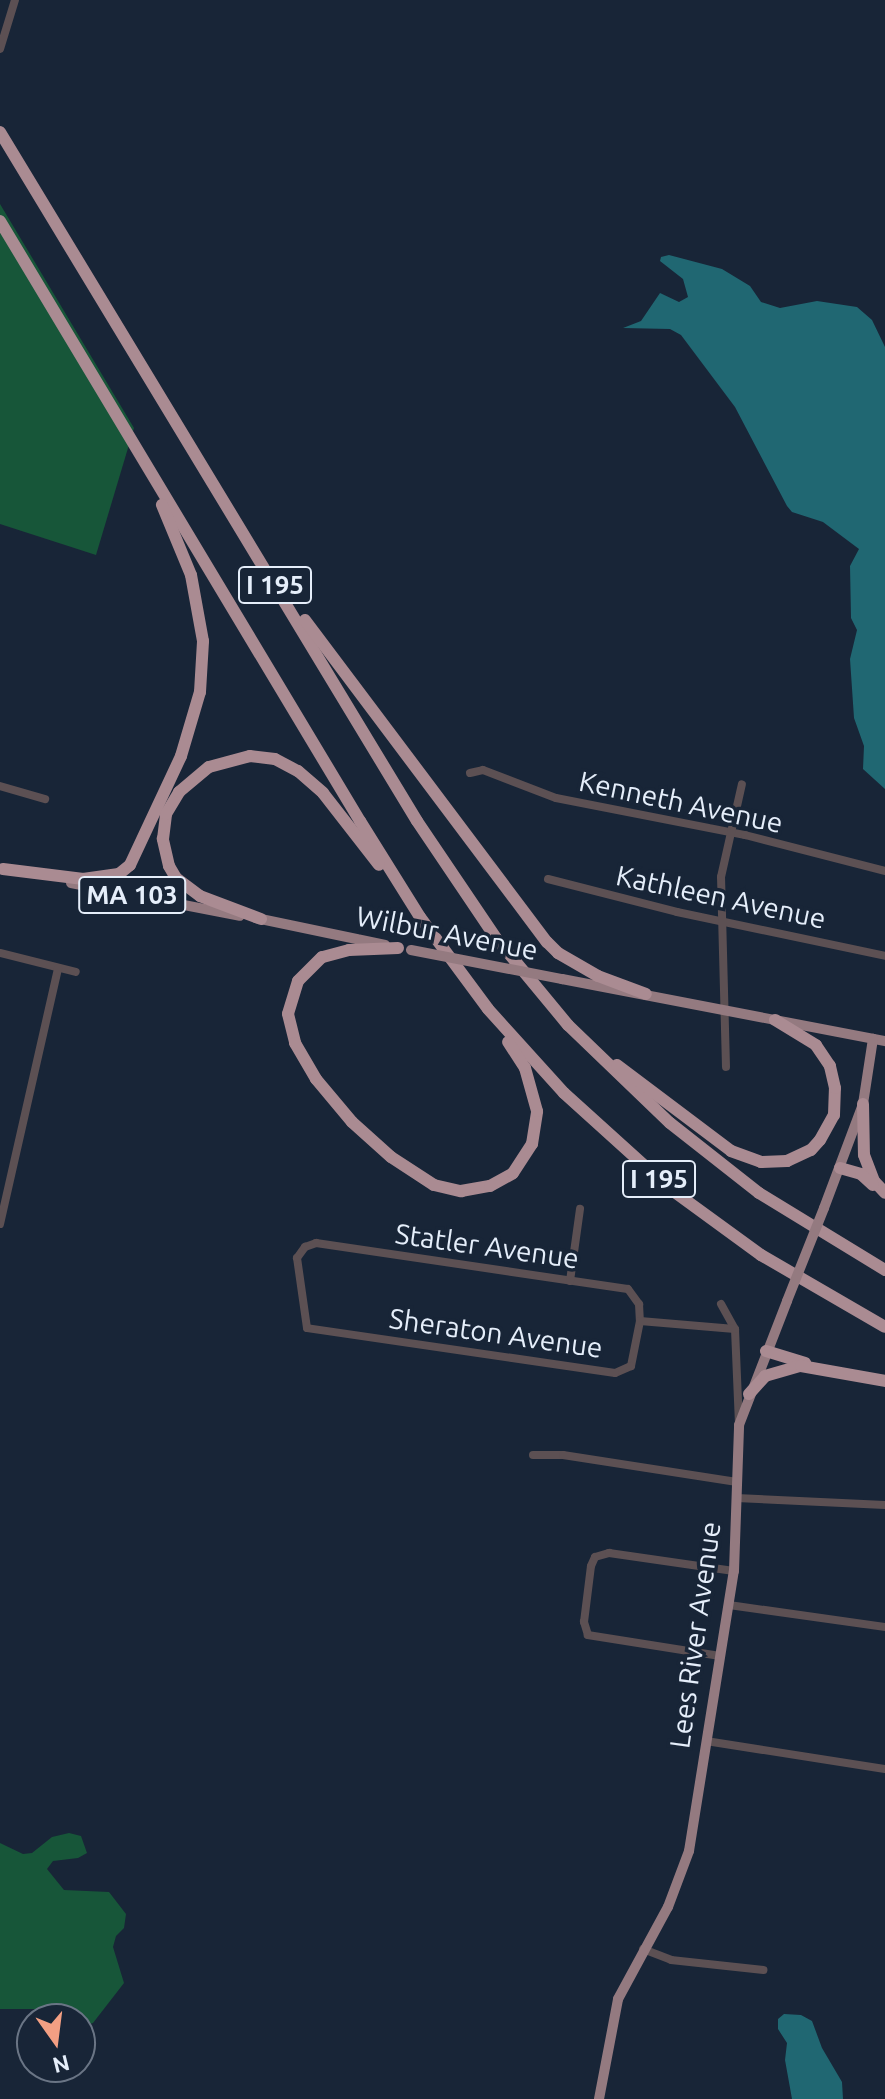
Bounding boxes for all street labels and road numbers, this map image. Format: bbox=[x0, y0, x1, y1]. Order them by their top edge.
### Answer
road number: I 195 bbox=[237, 563, 313, 607]
street label: Kenneth Avenue bbox=[576, 764, 786, 840]
street label: Kathleen Avenue bbox=[613, 858, 829, 936]
road number: MA 103 bbox=[78, 873, 186, 917]
street label: Wilbur Avenue bbox=[353, 899, 541, 967]
road number: I 195 bbox=[621, 1157, 697, 1201]
street label: Statler Avenue bbox=[393, 1216, 581, 1276]
street label: Sheraton Avenue bbox=[387, 1301, 605, 1365]
street label: Lees River Avenue bbox=[662, 1520, 728, 1750]

